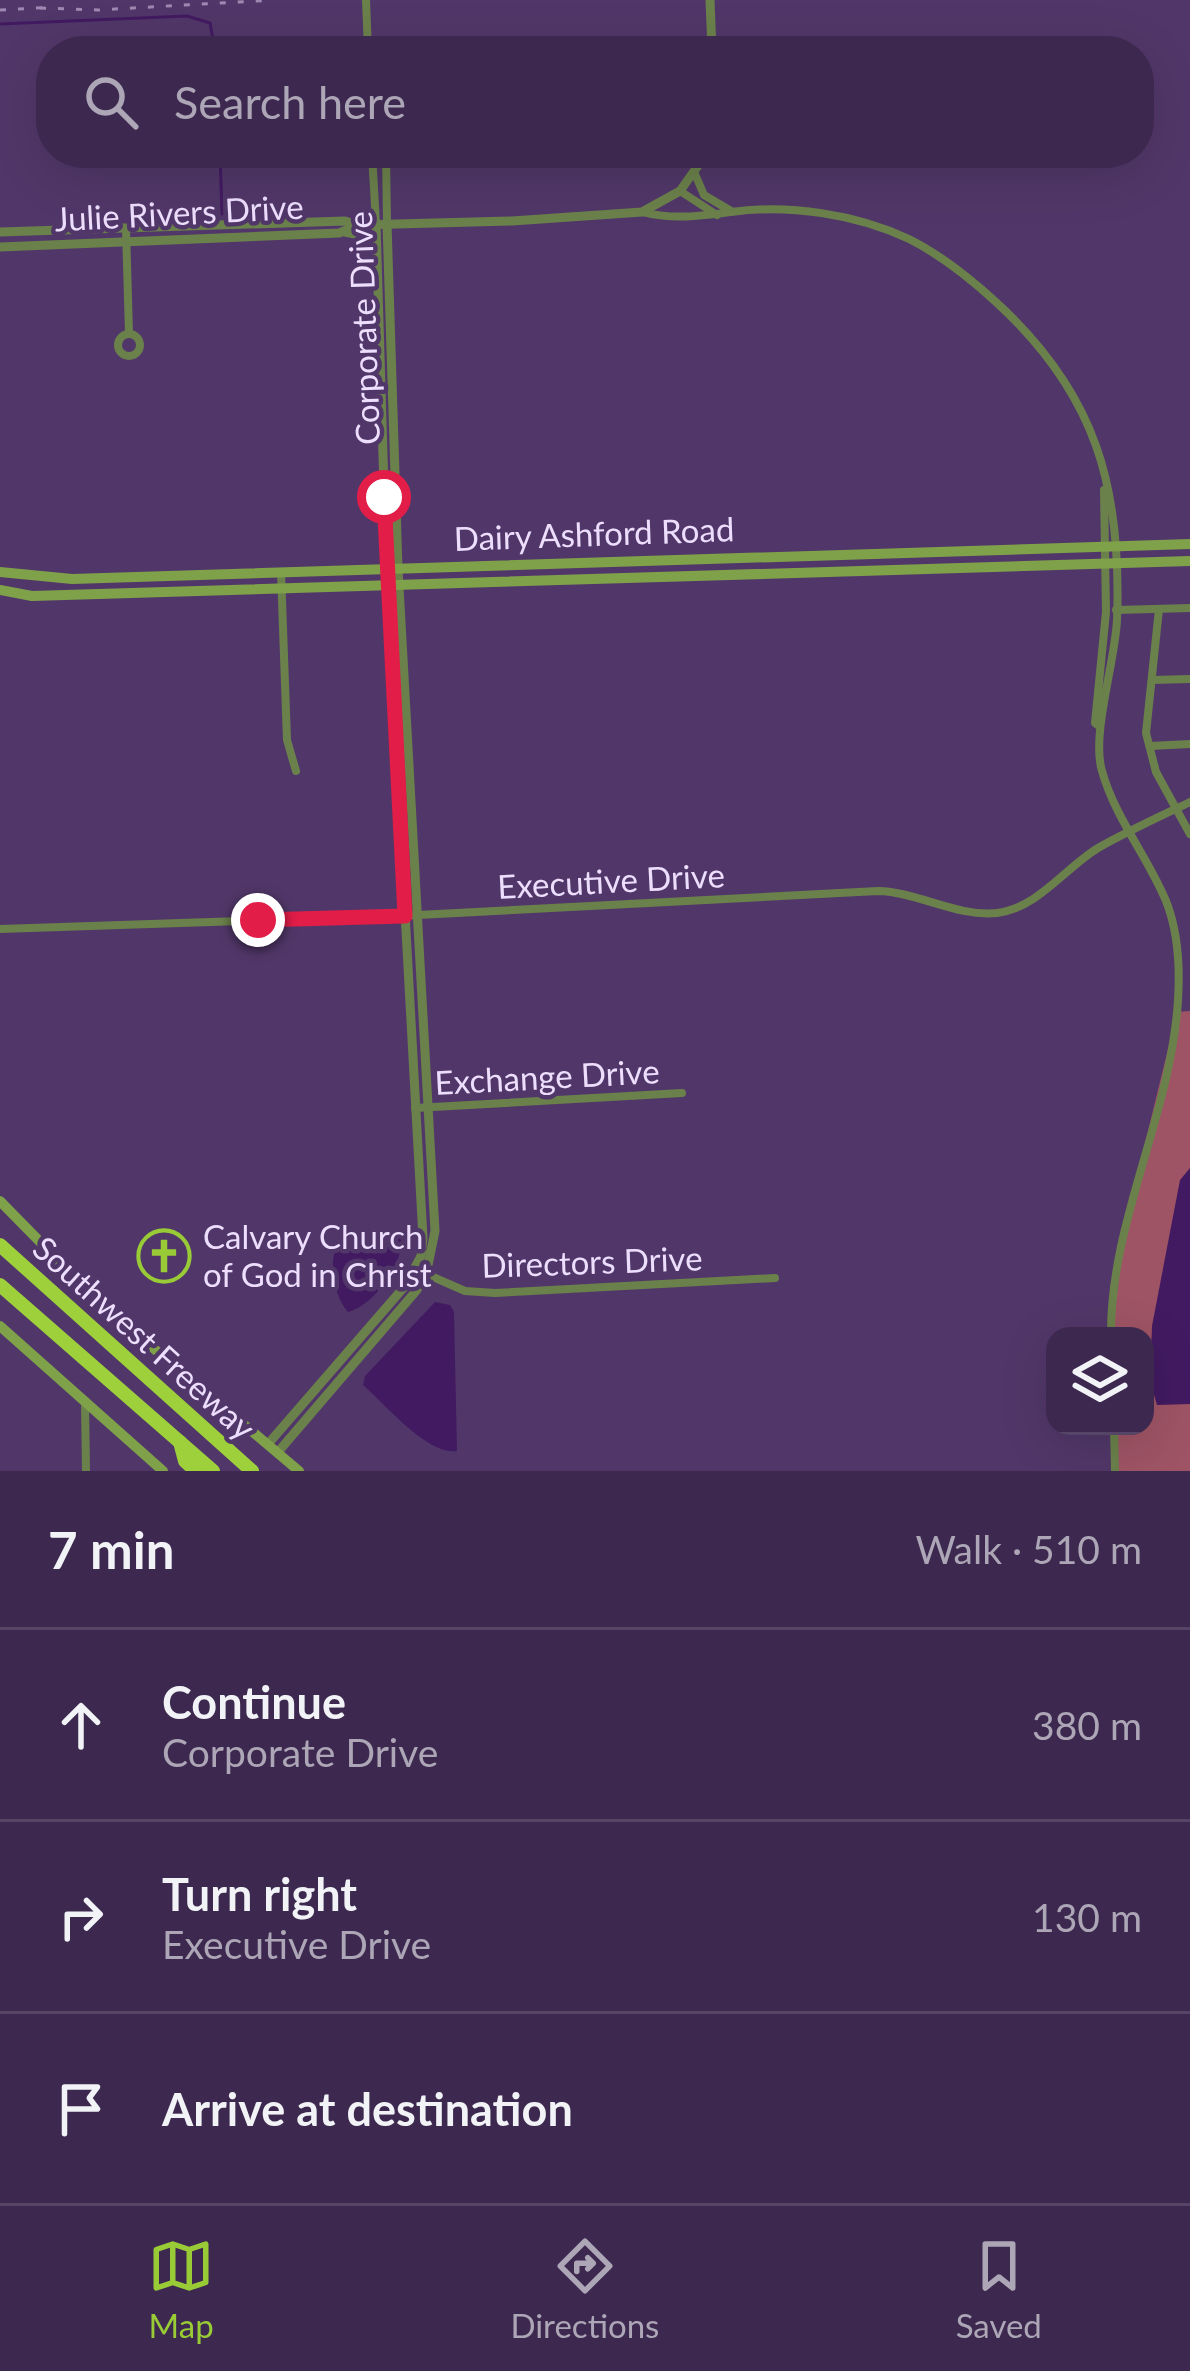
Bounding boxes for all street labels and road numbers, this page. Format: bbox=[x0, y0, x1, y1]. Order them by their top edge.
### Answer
street label: Julie Rivers Drive bbox=[54, 186, 304, 238]
street label: Corporate Drive bbox=[339, 210, 387, 446]
street label: Dairy Ashford Road bbox=[453, 508, 735, 558]
street label: Executive Drive bbox=[496, 854, 726, 906]
street label: Exchange Drive bbox=[433, 1050, 660, 1102]
street label: Southwest Freeway bbox=[25, 1227, 264, 1447]
street label: Directors Drive bbox=[481, 1237, 703, 1285]

